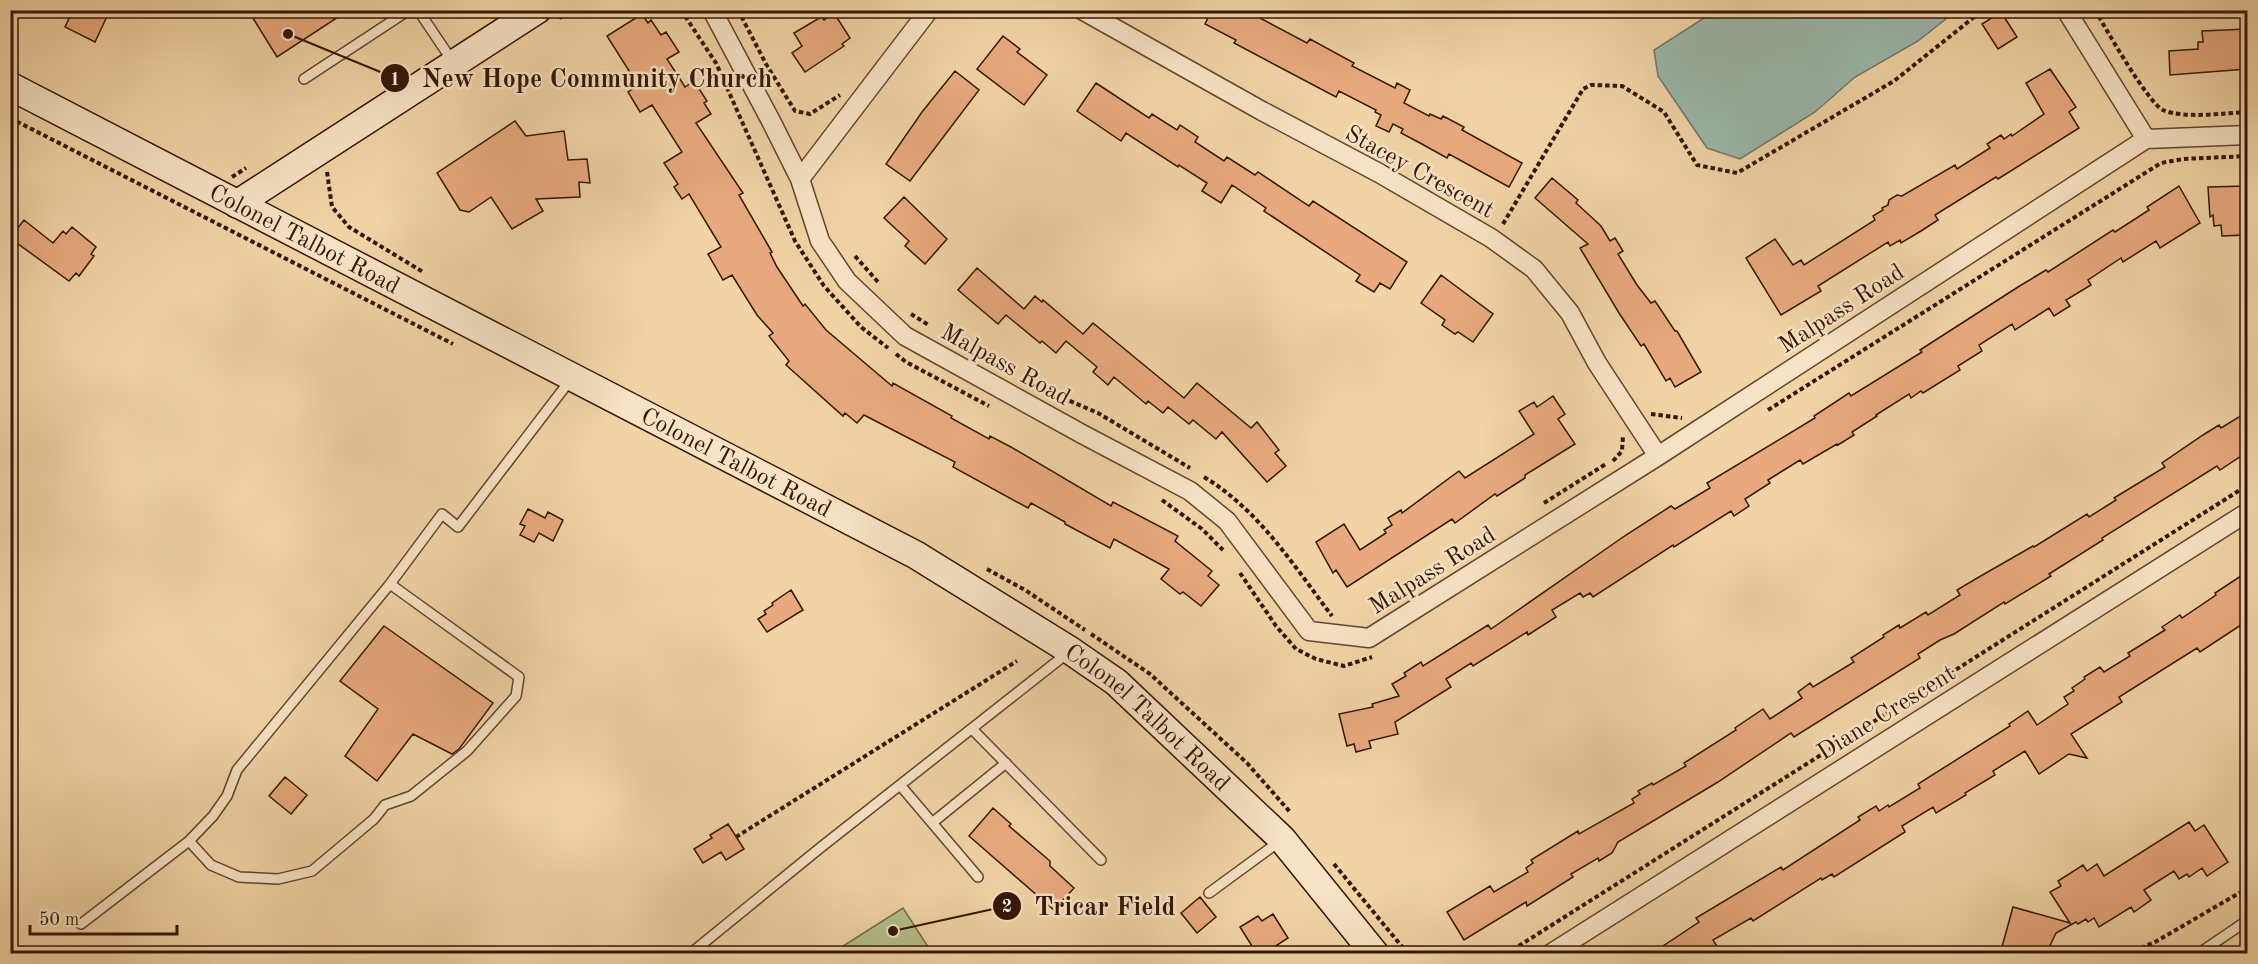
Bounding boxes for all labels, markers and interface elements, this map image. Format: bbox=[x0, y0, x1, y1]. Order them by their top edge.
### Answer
callout: New Hope Community Church bbox=[380, 56, 785, 100]
text: New Hope Community Church bbox=[422, 67, 772, 93]
text: 1 bbox=[390, 71, 400, 89]
street label: Stacey Crescent bbox=[1340, 122, 1498, 224]
street label: Colonel Talbot Road bbox=[205, 181, 403, 299]
street label: Malpass Road bbox=[1775, 260, 1909, 359]
street label: Malpass Road bbox=[936, 320, 1074, 411]
street label: Colonel Talbot Road bbox=[636, 405, 835, 523]
street label: Malpass Road bbox=[1366, 523, 1500, 620]
street label: Colonel Talbot Road bbox=[1060, 641, 1233, 797]
street label: Diane Crescent bbox=[1814, 662, 1960, 766]
callout: Tricar Field bbox=[992, 884, 1187, 928]
text: Tricar Field bbox=[1035, 895, 1175, 921]
scale bar bbox=[30, 898, 177, 936]
text: 2 bbox=[1002, 898, 1012, 916]
text: 50 m bbox=[39, 911, 79, 929]

